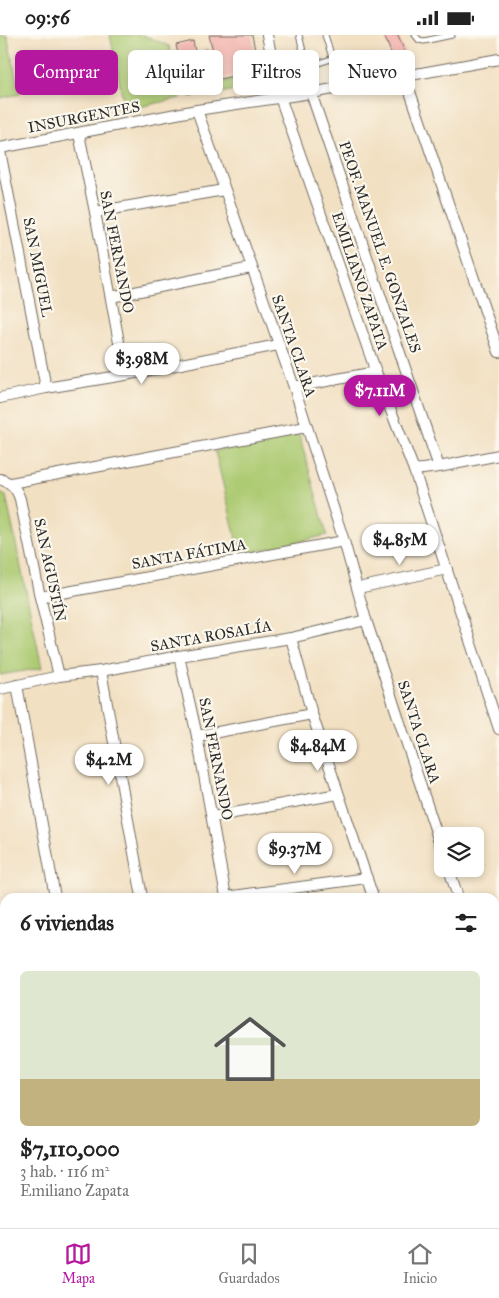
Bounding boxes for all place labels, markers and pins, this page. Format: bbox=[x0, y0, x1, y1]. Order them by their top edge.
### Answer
pin: $3.98M bbox=[101, 343, 183, 385]
pin: $7.11M bbox=[339, 375, 421, 417]
pin: $4.85M bbox=[359, 523, 441, 566]
pin: $4.84M bbox=[277, 729, 359, 772]
pin: $4.2M bbox=[74, 743, 144, 786]
pin: $9.37M bbox=[254, 833, 336, 875]

